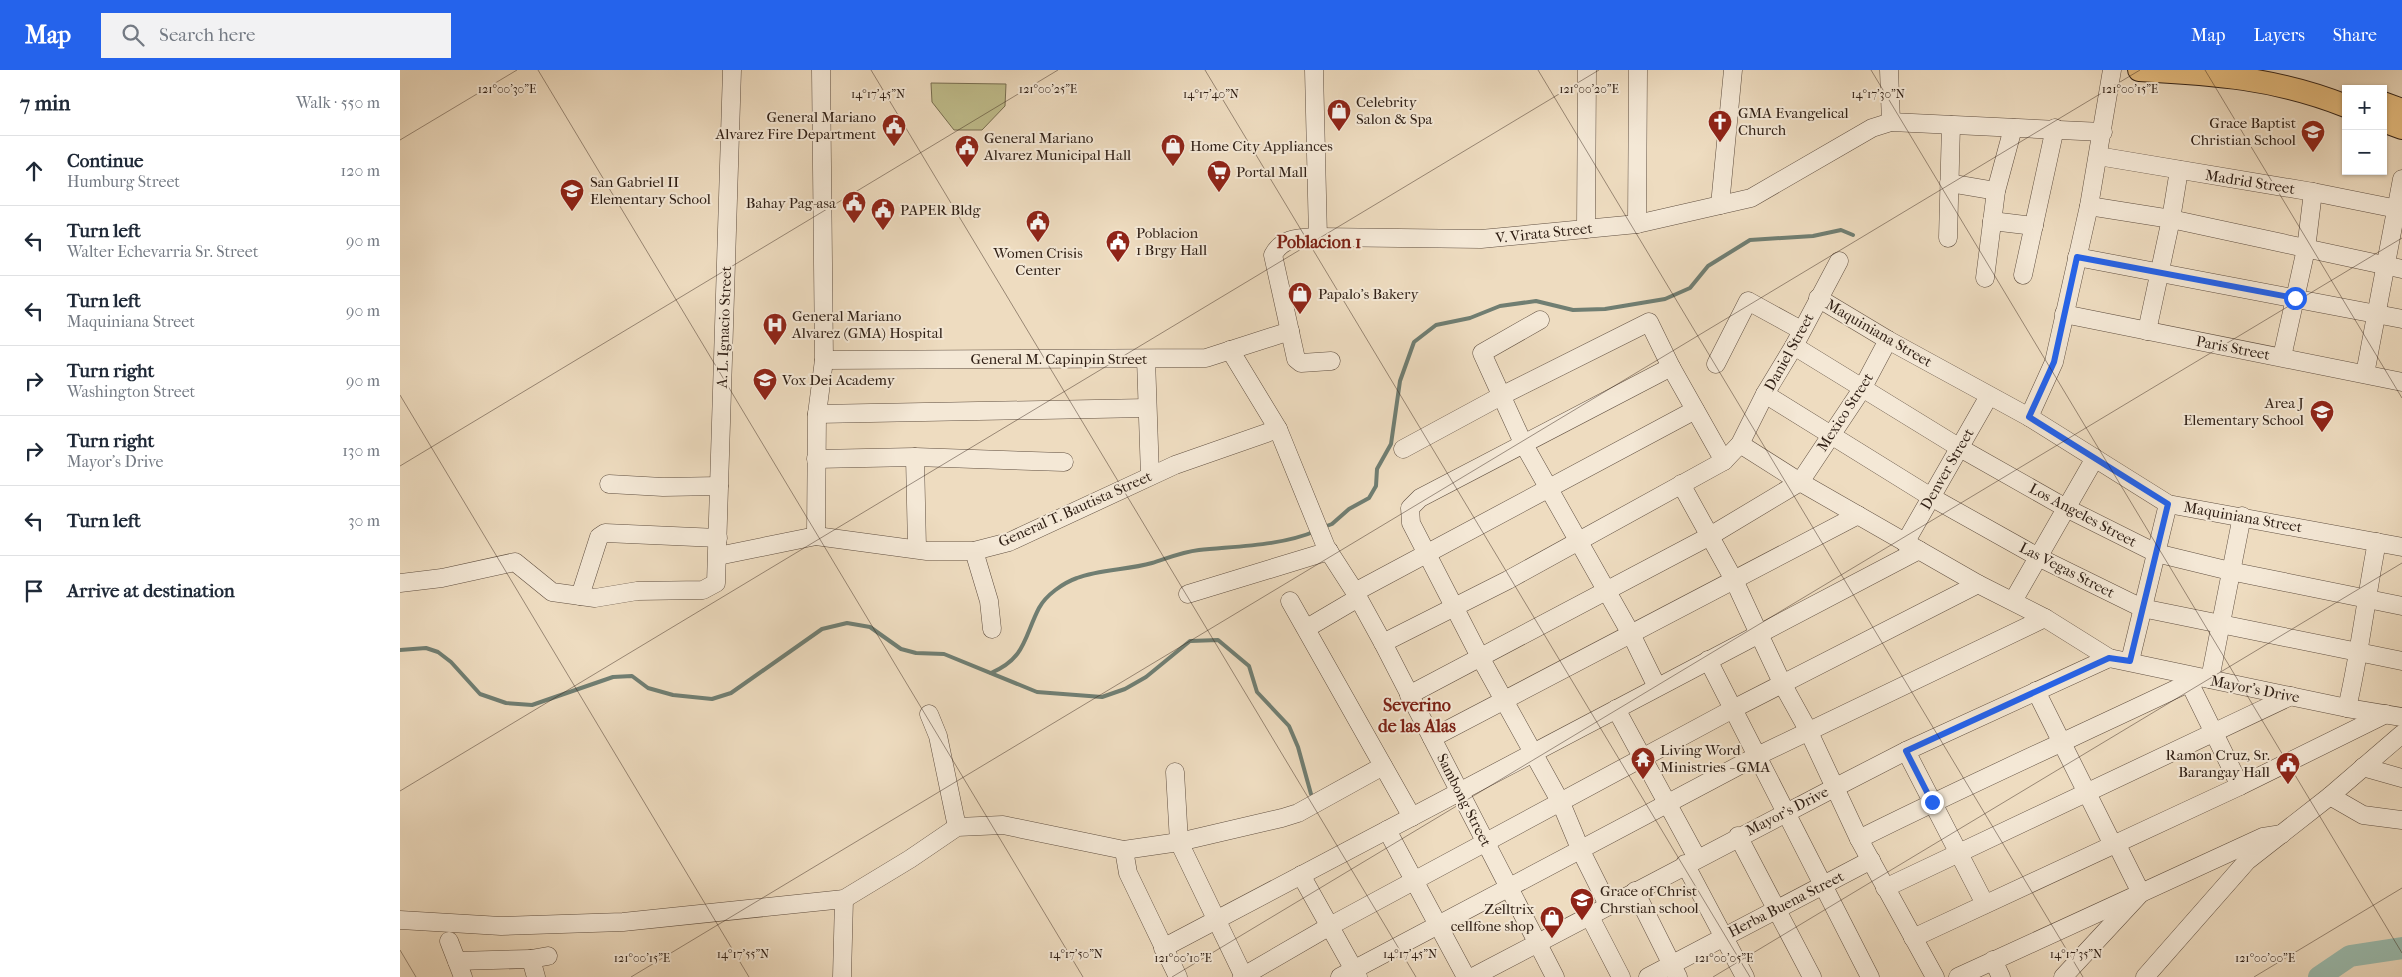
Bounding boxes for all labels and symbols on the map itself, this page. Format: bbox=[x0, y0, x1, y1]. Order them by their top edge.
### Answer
text: 121°00'30"E bbox=[478, 82, 536, 96]
text: 121°00'25"E bbox=[1019, 82, 1077, 96]
text: 121°00'20"E bbox=[1559, 82, 1619, 96]
text: 121°00'15"E bbox=[2102, 82, 2158, 96]
text: 14°17'45"N bbox=[851, 87, 905, 101]
text: 14°17'40"N bbox=[1183, 87, 1239, 101]
text: 14°17'30"N bbox=[1851, 87, 1905, 101]
place label: Celebrity Salon & Spa bbox=[1356, 93, 1434, 128]
shop icon: Celebrity Salon & Spa bbox=[1326, 98, 1352, 132]
place label: GMA Evangelical Church bbox=[1738, 104, 1849, 139]
place label: General Mariano Alvarez Fire Department bbox=[715, 108, 877, 143]
church icon: GMA Evangelical Church bbox=[1707, 109, 1733, 143]
public building icon: General Mariano Alvarez Fire Department bbox=[881, 113, 907, 147]
place label: Grace Baptist Christian School bbox=[2191, 114, 2297, 149]
school or university icon: Grace Baptist Christian School bbox=[2300, 119, 2326, 153]
place label: General Mariano Alvarez Municipal Hall bbox=[983, 129, 1131, 164]
shop icon: Home City Appliances bbox=[1160, 133, 1186, 167]
public building icon: General Mariano Alvarez Municipal Hall bbox=[954, 134, 980, 168]
place label: Home City Appliances bbox=[1190, 137, 1333, 155]
supermarket icon: Portal Mall bbox=[1206, 159, 1232, 193]
place label: Portal Mall bbox=[1236, 163, 1307, 181]
street label: Madrid Street bbox=[2204, 166, 2297, 198]
place label: San Gabriel II Elementary School bbox=[590, 173, 711, 208]
school or university icon: San Gabriel II Elementary School bbox=[559, 178, 585, 212]
public building icon: Bahay Pag-asa bbox=[841, 190, 867, 224]
place label: Bahay Pag-asa bbox=[746, 194, 837, 212]
public building icon: PAPER Bldg bbox=[870, 197, 896, 231]
place label: PAPER Bldg bbox=[900, 201, 981, 219]
public building icon: Women Crisis Center bbox=[1025, 209, 1051, 243]
street label: V. Virata Street bbox=[1494, 219, 1594, 247]
place label: Poblacion 1 Brgy Hall bbox=[1136, 224, 1207, 259]
public building icon: Poblacion 1 Brgy Hall bbox=[1105, 229, 1131, 263]
district label: Poblacion 1 bbox=[1277, 232, 1361, 253]
place label: Women Crisis Center bbox=[992, 244, 1083, 279]
street label: A. L. Ignacio Street bbox=[713, 265, 735, 389]
shop icon: Papalo's Bakery bbox=[1287, 281, 1313, 315]
place label: Papalo's Bakery bbox=[1318, 285, 1419, 303]
route start bbox=[2284, 287, 2307, 310]
street label: Maquiniana Street bbox=[1823, 295, 1936, 371]
place label: General Mariano Alvarez (GMA) Hospital bbox=[791, 307, 943, 342]
street label: Daniel Street bbox=[1760, 310, 1818, 394]
hospital icon: General Mariano Alvarez (GMA) Hospital bbox=[762, 312, 788, 346]
street label: Paris Street bbox=[2194, 332, 2272, 364]
street label: General M. Capinpin Street bbox=[971, 350, 1148, 368]
school or university icon: Vox Dei Academy bbox=[752, 367, 778, 401]
street label: Mexico Street bbox=[1813, 369, 1877, 455]
place label: Vox Dei Academy bbox=[781, 371, 896, 389]
place label: Area J Elementary School bbox=[2183, 394, 2304, 429]
school or university icon: Area J Elementary School bbox=[2309, 399, 2335, 433]
street label: Denver Street bbox=[1916, 424, 1978, 513]
street label: General T. Bautista Street bbox=[996, 467, 1155, 551]
street label: Los Angeles Street bbox=[2026, 479, 2140, 551]
street label: Maquiniana Street bbox=[2182, 498, 2304, 536]
street label: Las Vegas Street bbox=[2016, 538, 2118, 602]
street label: Mayor's Drive bbox=[2209, 672, 2302, 707]
district label: Severino de las Alas bbox=[1378, 695, 1456, 737]
place label: Living Word Ministries - GMA bbox=[1660, 741, 1771, 776]
temple icon: Living Word Ministries - GMA bbox=[1630, 746, 1656, 780]
place label: Ramon Cruz, Sr. Barangay Hall bbox=[2166, 746, 2270, 781]
street label: Sambong Street bbox=[1433, 750, 1495, 850]
public building icon: Ramon Cruz, Sr. Barangay Hall bbox=[2275, 751, 2301, 785]
street label: Mayor's Drive bbox=[1743, 782, 1832, 840]
route end bbox=[1921, 791, 1944, 814]
street label: Herba Buena Street bbox=[1725, 867, 1847, 941]
place label: Grace of Christ Chrstian school bbox=[1600, 882, 1699, 917]
school or university icon: Grace of Christ Chrstian school bbox=[1569, 887, 1595, 921]
place label: Zelltrix cellfone shop bbox=[1451, 900, 1534, 935]
shop icon: Zelltrix cellfone shop bbox=[1539, 905, 1565, 939]
text: 14°17'55"N bbox=[717, 947, 769, 961]
text: 14°17'50"N bbox=[1049, 947, 1103, 961]
text: 14°17'45"N bbox=[1383, 947, 1437, 961]
text: 14°17'35"N bbox=[2050, 947, 2102, 961]
text: 121°00'15"E bbox=[614, 951, 670, 965]
text: 121°00'10"E bbox=[1154, 951, 1212, 965]
text: 121°00'05"E bbox=[1695, 951, 1753, 965]
text: 121°00'00"E bbox=[2235, 951, 2295, 965]

